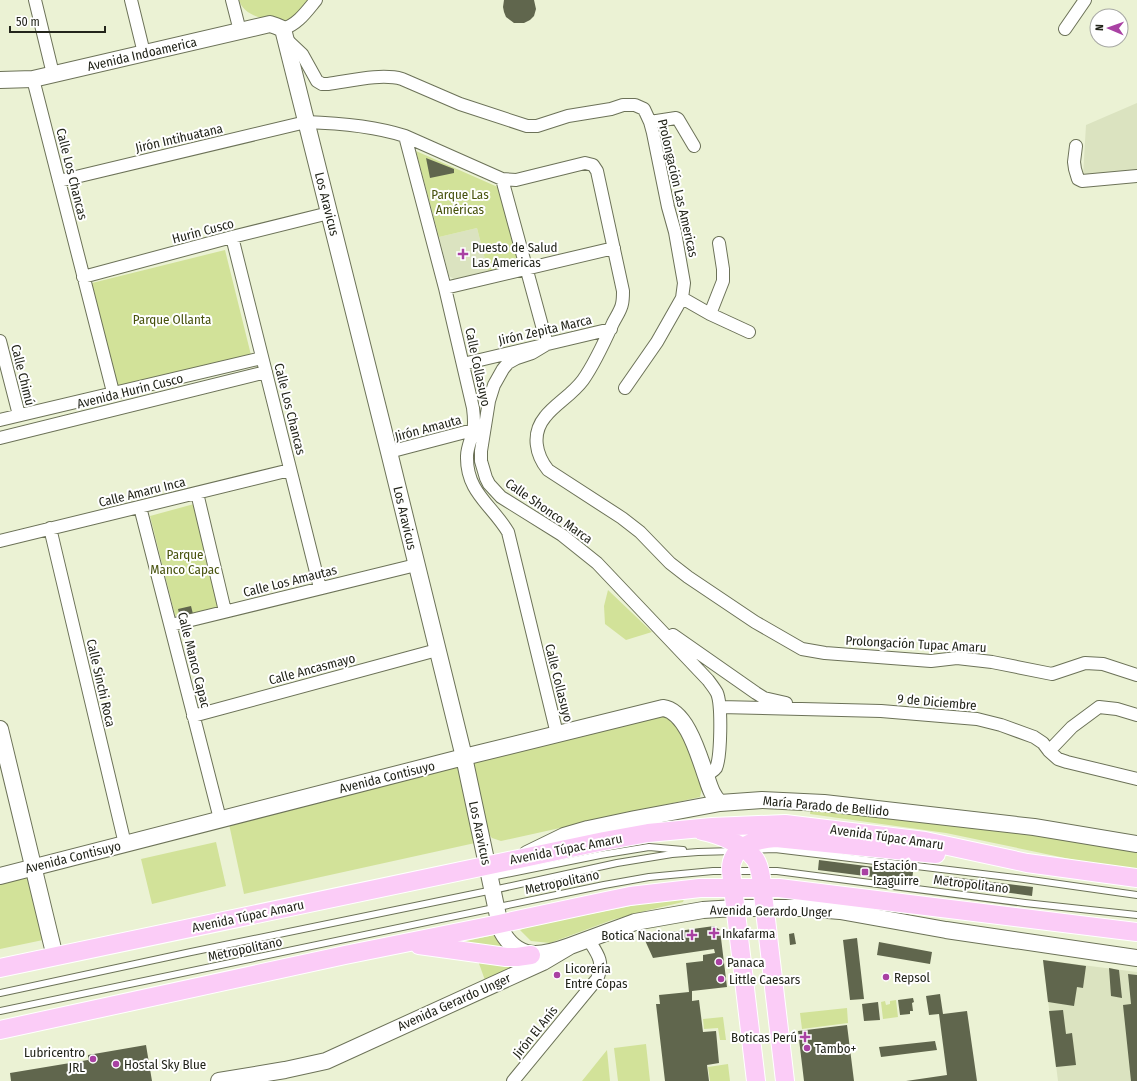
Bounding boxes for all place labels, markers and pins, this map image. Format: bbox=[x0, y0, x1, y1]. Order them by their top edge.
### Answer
place label: Puesto de Salud Las Americas bbox=[472, 240, 558, 270]
marker: Puesto de Salud Las Americas bbox=[457, 248, 469, 260]
place label: Estación Izaguirre bbox=[873, 858, 919, 888]
marker: Estación Izaguirre bbox=[860, 867, 870, 877]
place label: Inkafarma bbox=[722, 926, 775, 941]
place label: Botica Nacional bbox=[601, 928, 685, 943]
marker: Inkafarma bbox=[709, 928, 719, 938]
marker: Botica Nacional bbox=[687, 930, 697, 940]
place label: Panaca bbox=[727, 955, 765, 970]
marker: Panaca bbox=[714, 957, 724, 967]
place label: Licorería Entre Copas bbox=[565, 961, 628, 991]
marker: Licorería Entre Copas bbox=[552, 970, 562, 980]
place label: Repsol bbox=[894, 970, 931, 985]
place label: Little Caesars bbox=[729, 972, 801, 987]
marker: Repsol bbox=[881, 972, 891, 982]
marker: Little Caesars bbox=[716, 974, 726, 984]
place label: Boticas Perú bbox=[731, 1030, 797, 1045]
marker: Boticas Perú bbox=[800, 1032, 810, 1042]
place label: Tambo+ bbox=[815, 1041, 856, 1056]
marker: Tambo+ bbox=[802, 1043, 812, 1053]
place label: Lubricentro JRL bbox=[24, 1045, 85, 1075]
marker: Lubricentro JRL bbox=[88, 1054, 98, 1064]
place label: Hostal Sky Blue bbox=[124, 1057, 206, 1072]
marker: Hostal Sky Blue bbox=[111, 1059, 121, 1069]

